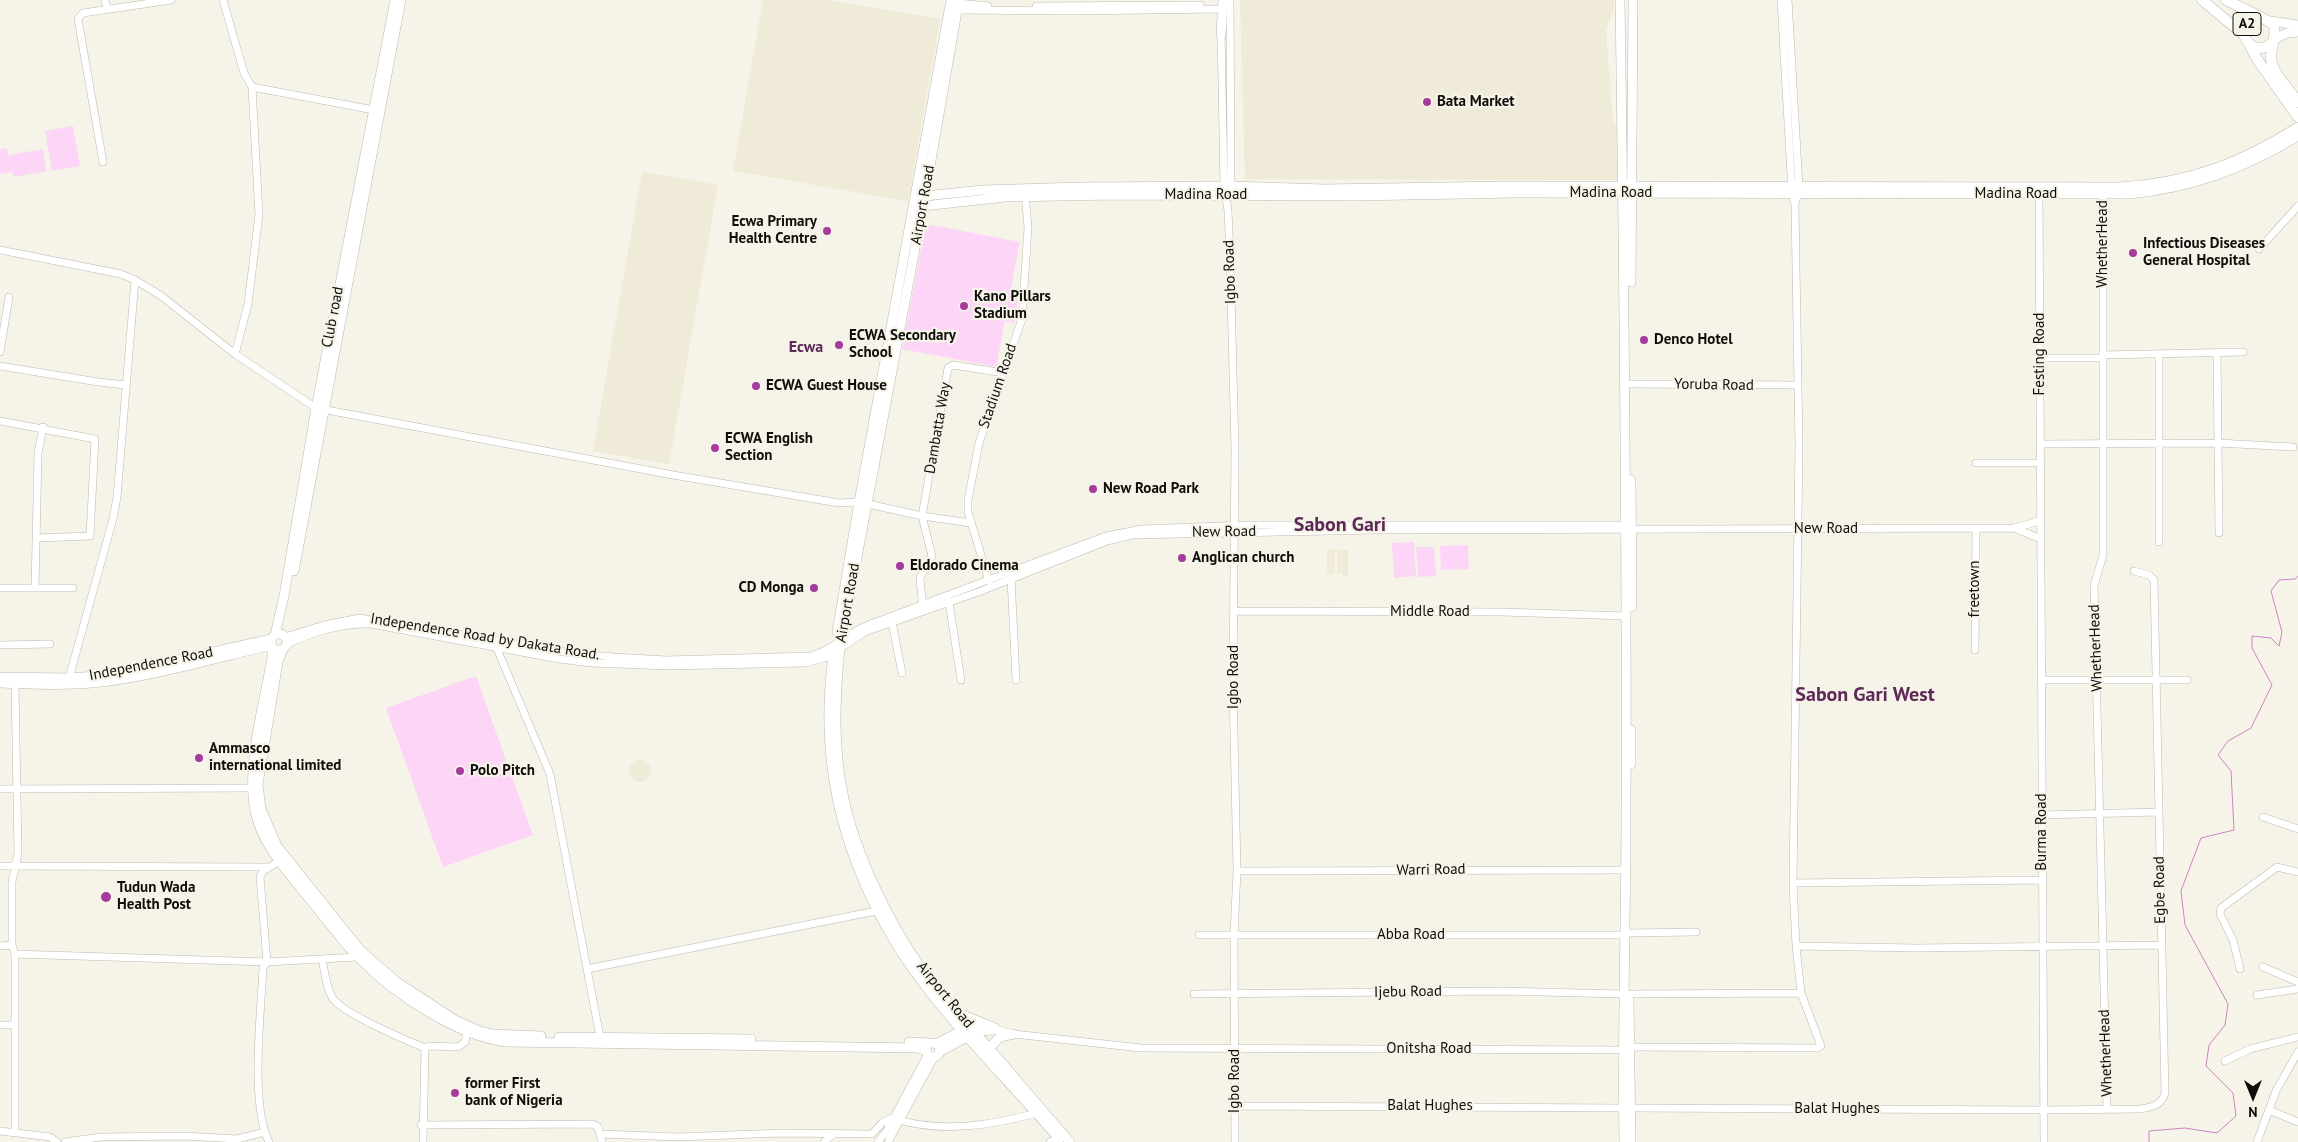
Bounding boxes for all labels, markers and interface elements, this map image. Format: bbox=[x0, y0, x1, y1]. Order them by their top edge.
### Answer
road number: A2 bbox=[2233, 12, 2261, 36]
place label: Bata Market bbox=[1437, 93, 1515, 111]
marker: Bata Market bbox=[1421, 96, 1433, 108]
street label: Airport Road bbox=[907, 164, 939, 246]
street label: Madina Road bbox=[1570, 184, 1652, 202]
street label: Madina Road bbox=[1975, 185, 2057, 203]
street label: Madina Road bbox=[1165, 186, 1247, 204]
street label: WhetherHead bbox=[2094, 200, 2112, 288]
place label: Ecwa Primary Health Centre bbox=[729, 213, 817, 248]
marker: Ecwa Primary Health Centre bbox=[821, 225, 833, 237]
place label: Infectious Diseases General Hospital bbox=[2143, 235, 2265, 270]
street label: Igbo Road bbox=[1220, 240, 1240, 304]
marker: Infectious Diseases General Hospital bbox=[2127, 247, 2139, 259]
street label: Club road bbox=[318, 285, 348, 349]
place label: Kano Pillars Stadium bbox=[974, 288, 1051, 323]
marker: Kano Pillars Stadium bbox=[958, 300, 970, 312]
street label: Festing Road bbox=[2031, 313, 2049, 395]
place label: ECWA Secondary School bbox=[849, 327, 956, 362]
place label: Denco Hotel bbox=[1654, 331, 1733, 349]
marker: Denco Hotel bbox=[1638, 334, 1650, 346]
district label: Ecwa bbox=[789, 337, 823, 357]
marker: ECWA Secondary School bbox=[833, 339, 845, 351]
street label: Stadium Road bbox=[975, 341, 1021, 431]
street label: Yoruba Road bbox=[1674, 375, 1754, 395]
place label: ECWA Guest House bbox=[766, 377, 887, 395]
marker: ECWA Guest House bbox=[750, 380, 762, 392]
street label: Dambatta Way bbox=[921, 381, 955, 475]
place label: ECWA English Section bbox=[725, 430, 813, 465]
marker: ECWA English Section bbox=[709, 442, 721, 454]
place label: New Road Park bbox=[1103, 480, 1199, 498]
marker: New Road Park bbox=[1087, 483, 1099, 495]
district label: Sabon Gari bbox=[1294, 513, 1386, 537]
street label: New Road bbox=[1794, 520, 1858, 538]
street label: New Road bbox=[1192, 522, 1256, 542]
place label: Anglican church bbox=[1192, 549, 1294, 567]
marker: Anglican church bbox=[1176, 552, 1188, 564]
place label: Eldorado Cinema bbox=[910, 557, 1019, 575]
marker: Eldorado Cinema bbox=[894, 560, 906, 572]
street label: freetown bbox=[1966, 561, 1984, 617]
street label: Airport Road bbox=[832, 562, 864, 644]
place label: CD Monga bbox=[738, 579, 804, 597]
marker: CD Monga bbox=[808, 582, 820, 594]
street label: Middle Road bbox=[1390, 603, 1470, 621]
street label: WhetherHead bbox=[2085, 604, 2107, 692]
street label: Independence Road by Dakata Road. bbox=[369, 610, 601, 664]
street label: Independence Road bbox=[87, 643, 215, 685]
street label: Igbo Road bbox=[1225, 645, 1243, 709]
district label: Sabon Gari West bbox=[1795, 683, 1935, 707]
place label: Ammasco international limited bbox=[209, 740, 341, 775]
marker: Ammasco international limited bbox=[193, 752, 205, 764]
place label: Polo Pitch bbox=[470, 762, 535, 780]
marker: Polo Pitch bbox=[454, 765, 466, 777]
street label: Burma Road bbox=[2033, 793, 2051, 871]
street label: Egbe Road bbox=[2150, 856, 2170, 924]
street label: Warri Road bbox=[1396, 860, 1466, 880]
place label: Tudun Wada Health Post bbox=[117, 879, 195, 914]
marker: Tudun Wada Health Post bbox=[99, 890, 113, 904]
street label: Abba Road bbox=[1377, 926, 1445, 944]
street label: Airport Road bbox=[913, 958, 977, 1032]
street label: Ijebu Road bbox=[1374, 982, 1442, 1002]
street label: WhetherHead bbox=[2095, 1009, 2117, 1097]
street label: Onitsha Road bbox=[1386, 1040, 1472, 1058]
street label: Igbo Road bbox=[1226, 1049, 1244, 1113]
north arrow bbox=[2228, 1072, 2278, 1122]
place label: former First bank of Nigeria bbox=[465, 1075, 563, 1110]
marker: former First bank of Nigeria bbox=[449, 1087, 461, 1099]
street label: Balat Hughes bbox=[1387, 1097, 1473, 1115]
street label: Balat Hughes bbox=[1794, 1100, 1880, 1118]
text: N bbox=[2248, 1103, 2258, 1121]

